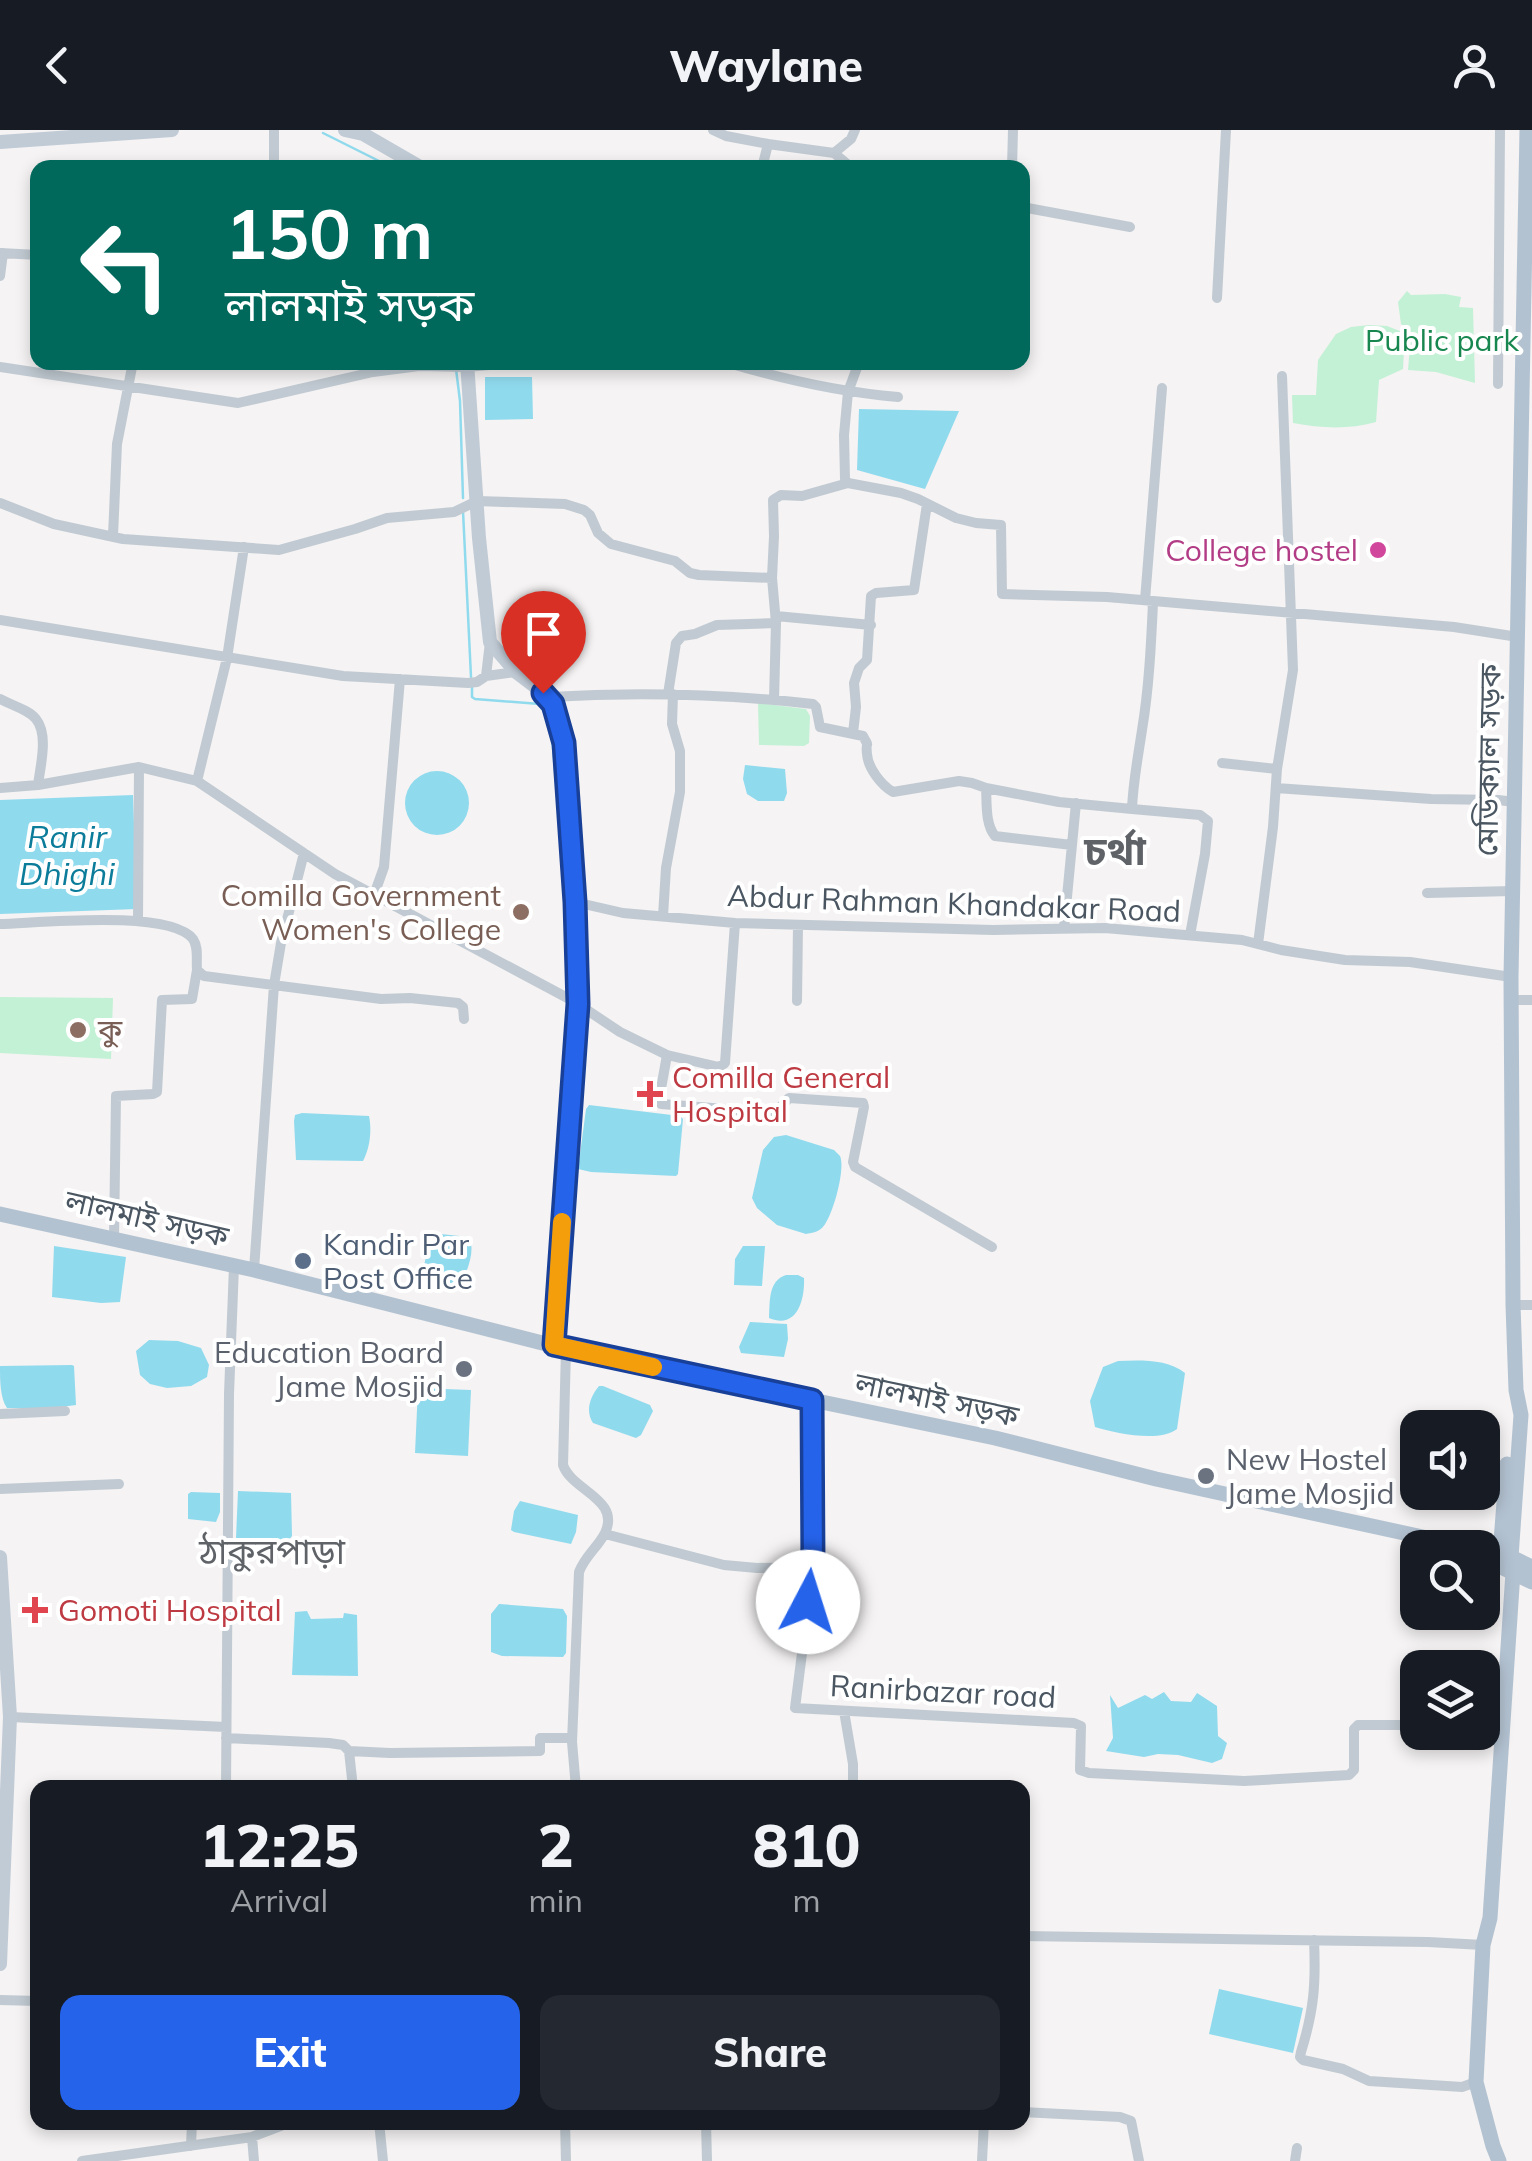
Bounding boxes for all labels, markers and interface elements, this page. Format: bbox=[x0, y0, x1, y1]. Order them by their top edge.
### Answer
text: Waylane bbox=[669, 37, 863, 93]
icon: back bbox=[30, 38, 85, 93]
icon: person bbox=[1447, 38, 1502, 93]
text: 150 m bbox=[225, 189, 433, 277]
icon: left bbox=[60, 200, 190, 330]
text: লালমাই সড়ক bbox=[225, 276, 474, 332]
park label: Public park bbox=[1365, 321, 1520, 359]
place label: College hostel bbox=[1165, 531, 1358, 569]
marker: College hostel bbox=[1367, 539, 1389, 561]
pin bbox=[501, 591, 586, 694]
icon: arrive bbox=[516, 606, 571, 661]
street label: মেডিক্যাল সড়ক bbox=[1467, 662, 1509, 857]
water label: Ranir Dhighi bbox=[19, 816, 115, 893]
district label: চর্থা bbox=[1083, 825, 1146, 875]
place label: Comilla Government Women's College bbox=[221, 876, 501, 948]
street label: Abdur Rahman Khandakar Road bbox=[727, 876, 1181, 930]
marker: Comilla Government Women's College bbox=[510, 901, 532, 923]
place label: কু bbox=[97, 1011, 123, 1049]
marker: কু bbox=[67, 1019, 89, 1041]
place label: Comilla General Hospital bbox=[672, 1058, 890, 1130]
marker: Comilla General Hospital bbox=[637, 1081, 663, 1107]
street label: লালমাই সড়ক bbox=[61, 1181, 233, 1255]
place label: Kandir Par Post Office bbox=[323, 1225, 473, 1297]
marker: Kandir Par Post Office bbox=[292, 1250, 314, 1272]
place label: Education Board Jame Mosjid bbox=[214, 1333, 444, 1405]
marker: Education Board Jame Mosjid bbox=[453, 1358, 475, 1380]
street label: লালমাই সড়ক bbox=[851, 1363, 1023, 1435]
map controls bbox=[1400, 1410, 1500, 1750]
button: sound bbox=[1400, 1410, 1500, 1510]
place label: New Hostel Jame Mosjid bbox=[1226, 1440, 1394, 1512]
marker: New Hostel Jame Mosjid bbox=[1195, 1465, 1217, 1487]
district label: ঠাকুরপাড়া bbox=[198, 1529, 346, 1573]
button: search bbox=[1400, 1530, 1500, 1630]
position arrow bbox=[756, 1550, 860, 1654]
place label: Gomoti Hospital bbox=[58, 1591, 282, 1629]
marker: Gomoti Hospital bbox=[22, 1597, 48, 1623]
button: layers bbox=[1400, 1650, 1500, 1750]
street label: Ranirbazar road bbox=[829, 1666, 1057, 1716]
text: 12:25 bbox=[199, 1807, 359, 1882]
text: 2 bbox=[538, 1807, 574, 1882]
text: 810 bbox=[752, 1807, 860, 1882]
text: Arrival bbox=[230, 1880, 328, 1920]
text: min bbox=[529, 1880, 583, 1920]
text: m bbox=[792, 1880, 821, 1920]
button: Exit bbox=[60, 1995, 520, 2110]
button: Share bbox=[540, 1995, 1000, 2110]

